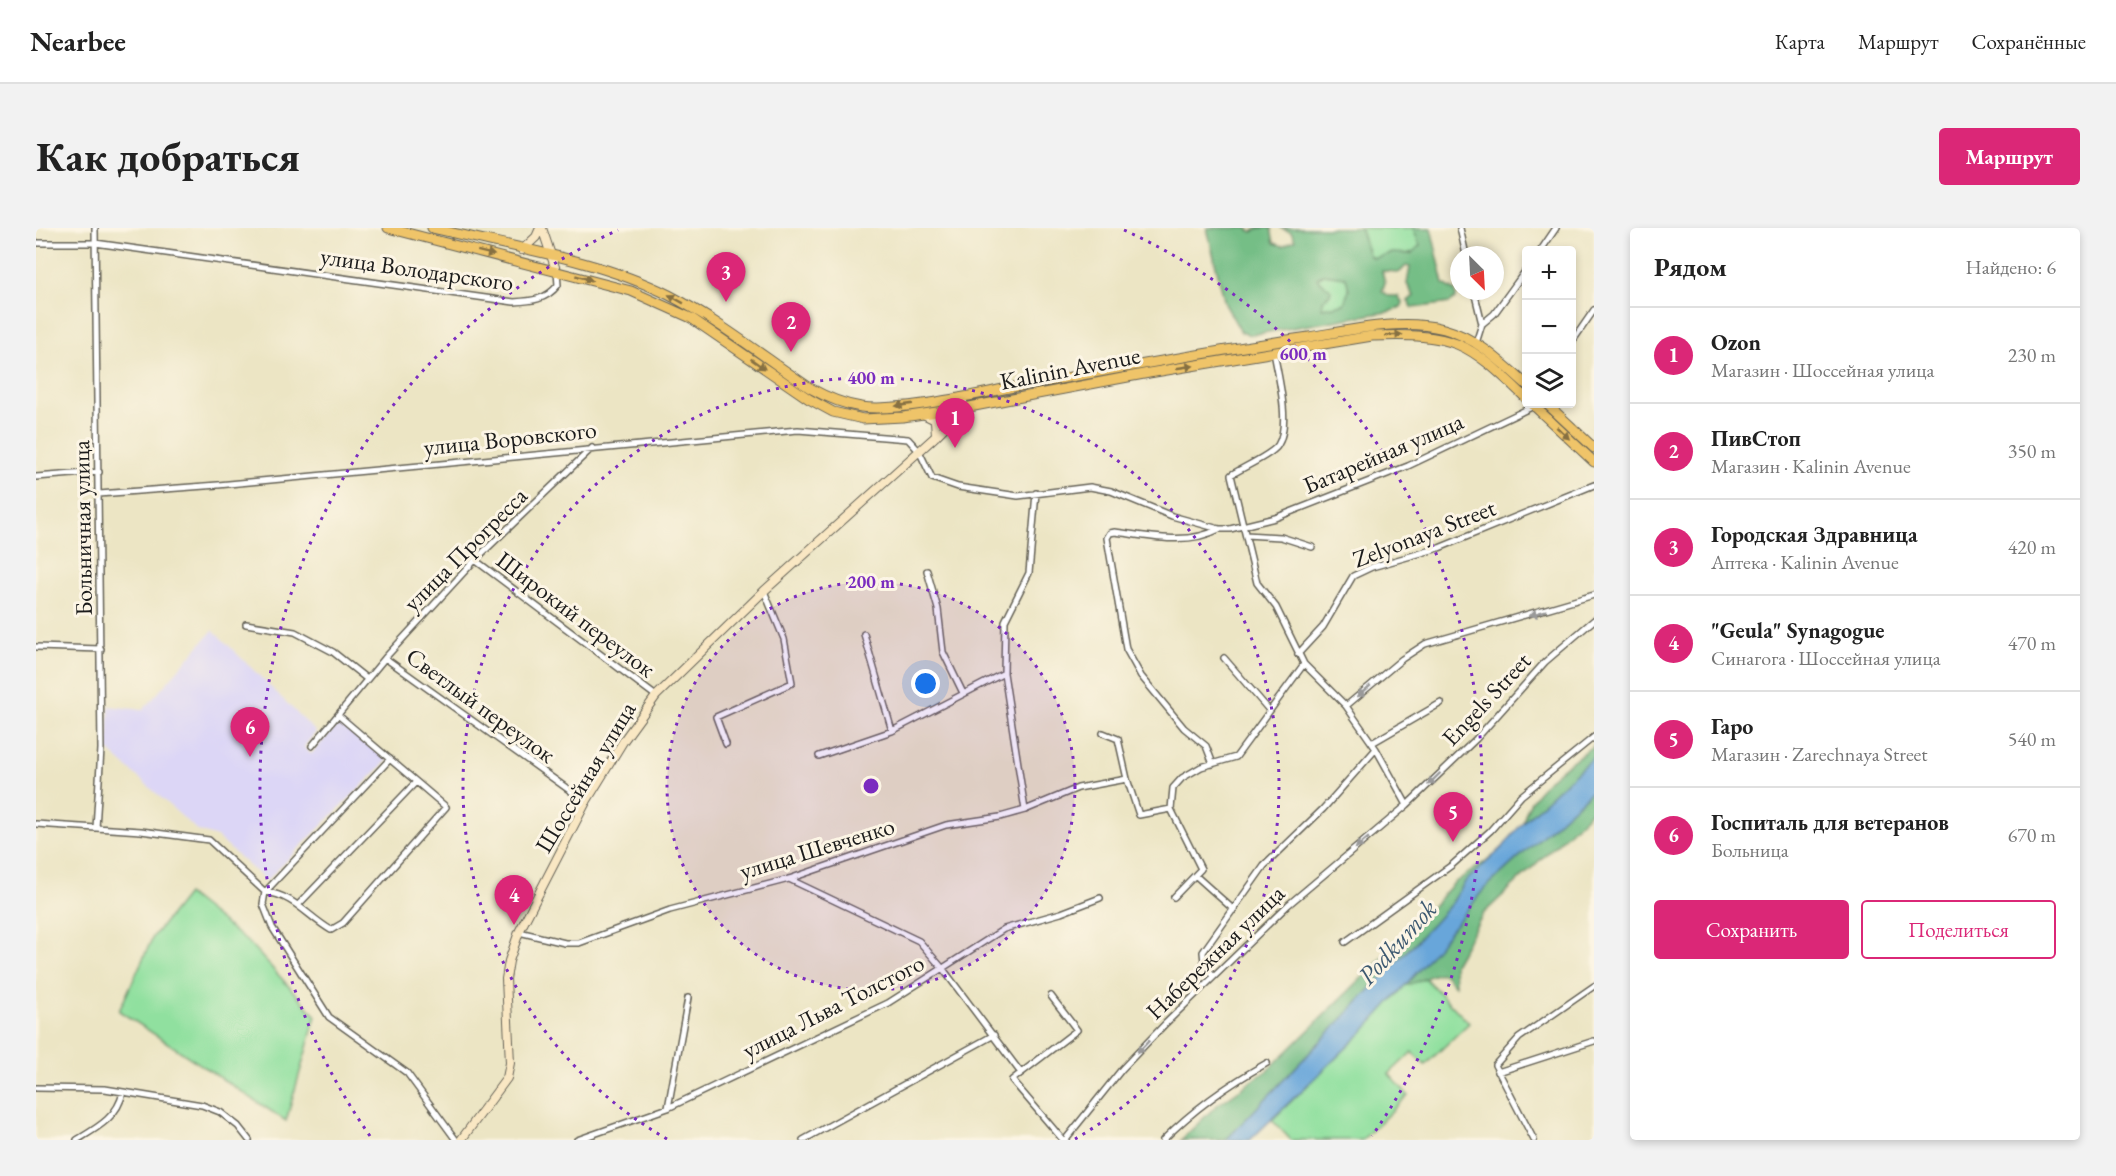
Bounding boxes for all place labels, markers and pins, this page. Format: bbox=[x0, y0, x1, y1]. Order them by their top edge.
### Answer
pin: 3 bbox=[706, 253, 746, 302]
pin: 2 bbox=[772, 302, 810, 352]
pin: 1 bbox=[936, 398, 974, 448]
pin: 6 bbox=[230, 708, 270, 757]
centre of rings bbox=[861, 776, 881, 796]
pin: 5 bbox=[1434, 792, 1472, 842]
pin: 4 bbox=[494, 876, 534, 925]

